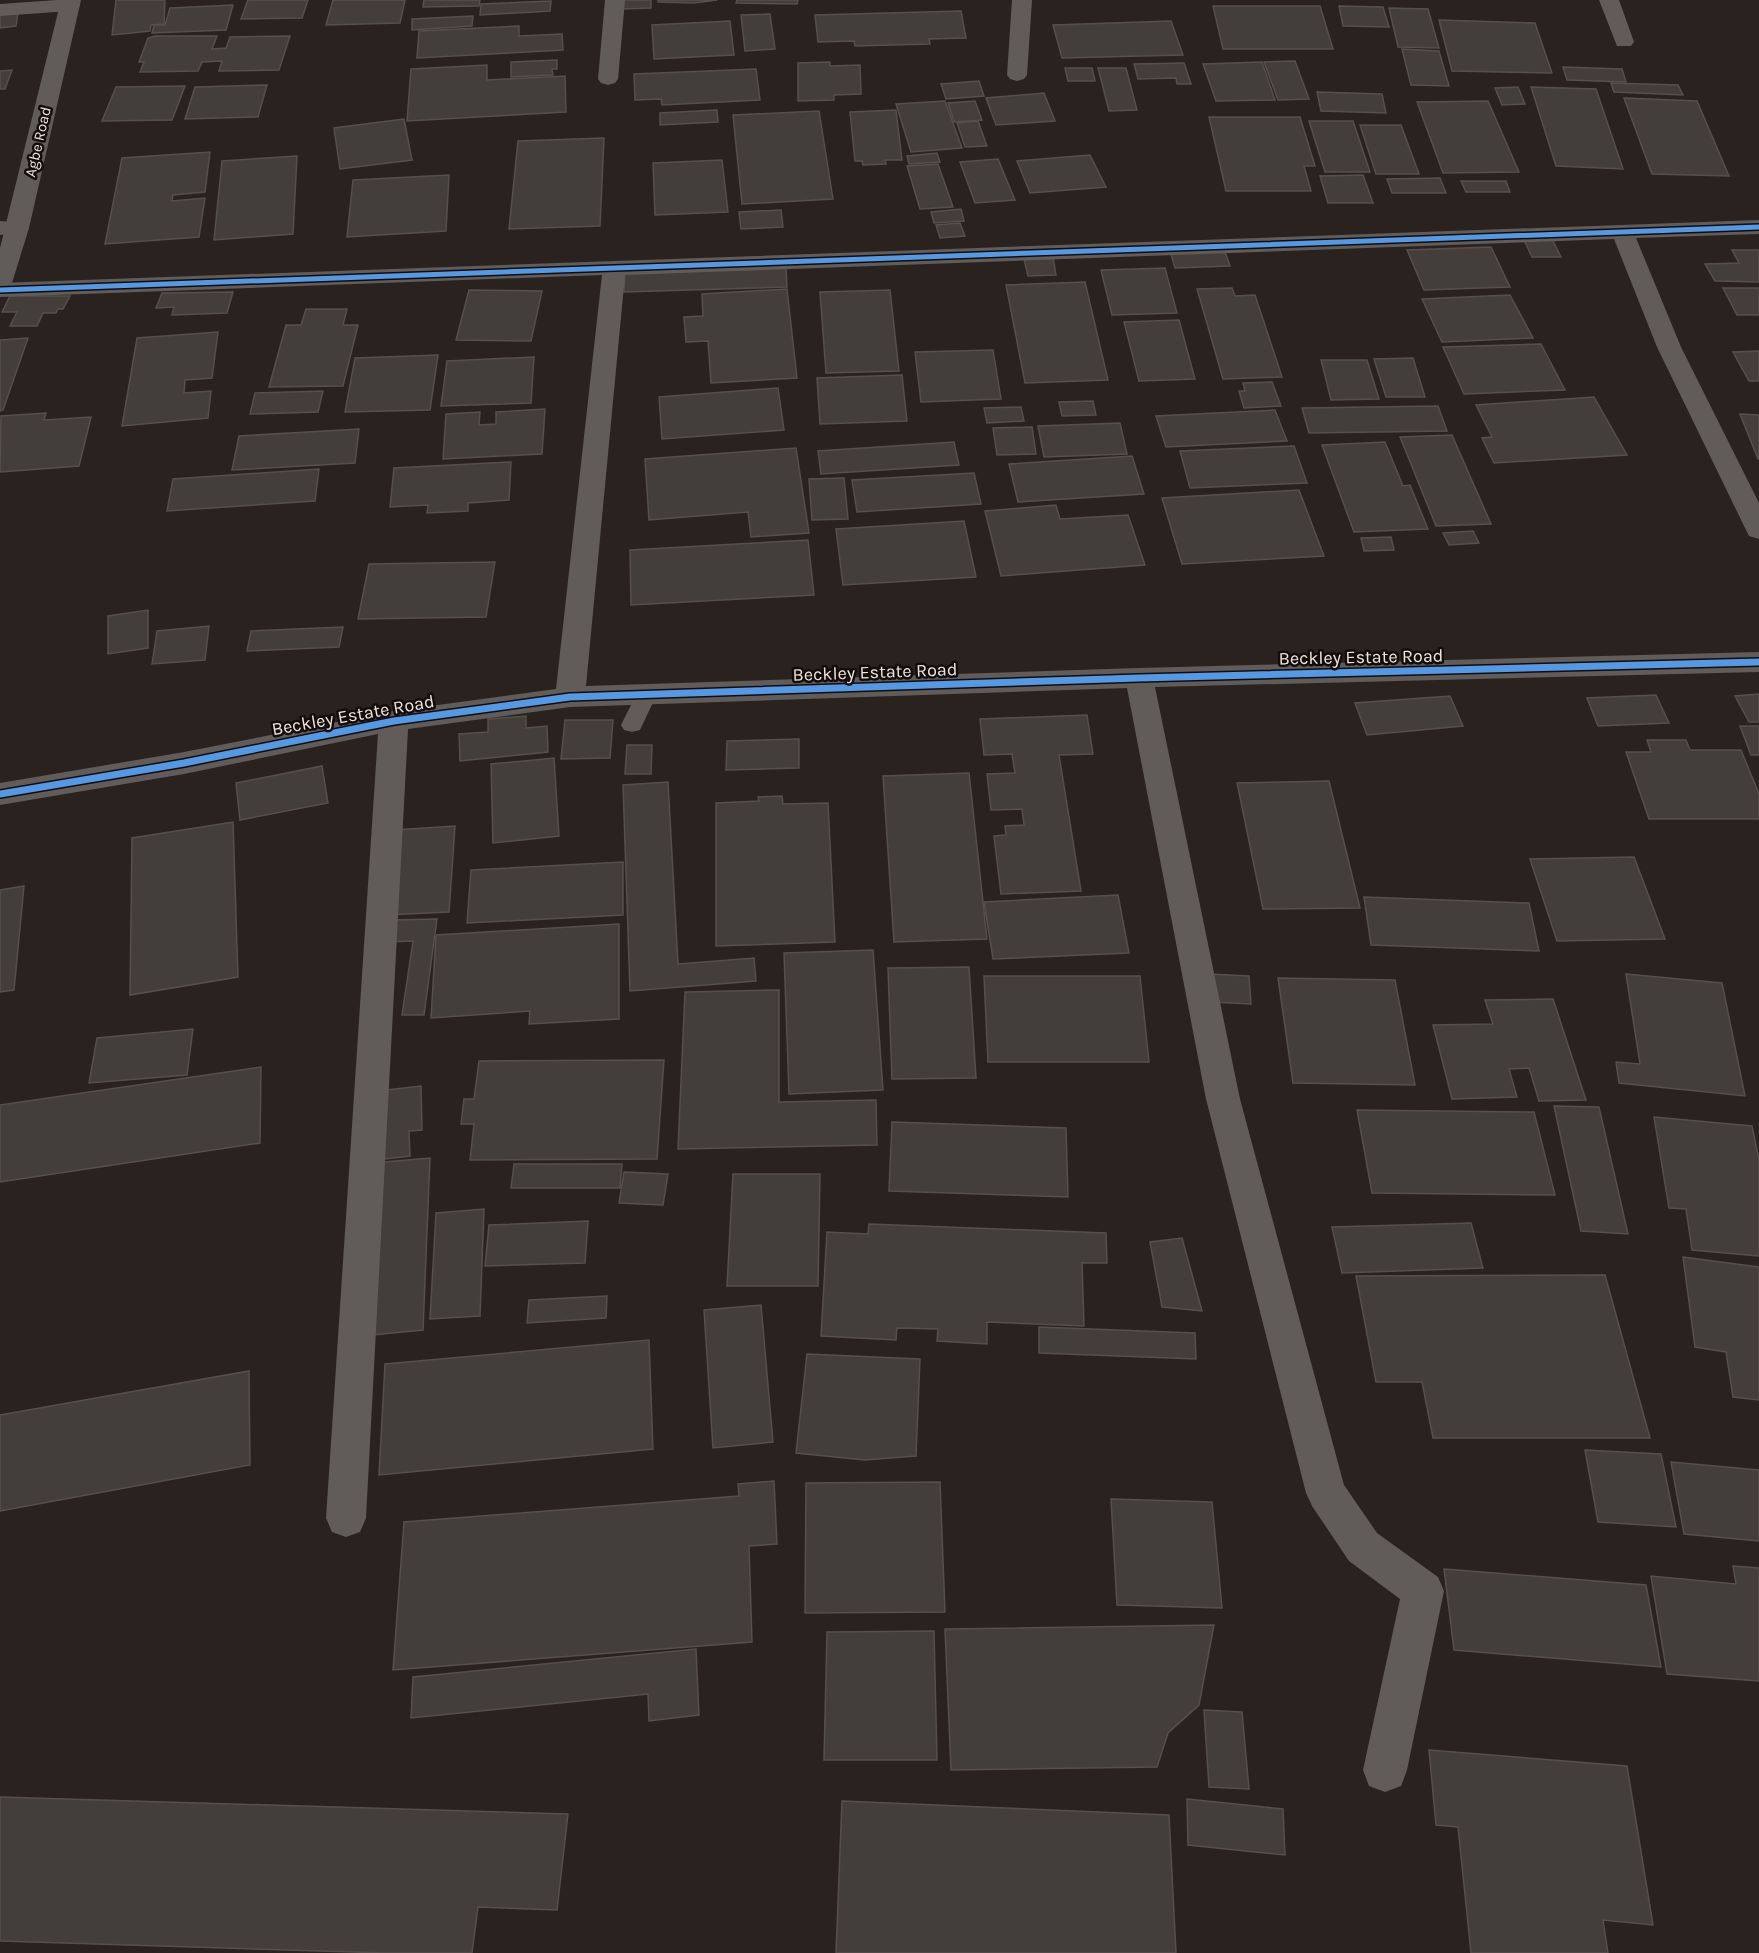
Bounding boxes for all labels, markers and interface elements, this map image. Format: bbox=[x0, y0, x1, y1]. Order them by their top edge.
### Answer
street label: Agbe Road bbox=[21, 105, 55, 179]
street label: Beckley Estate Road bbox=[1278, 645, 1444, 669]
street label: Beckley Estate Road bbox=[792, 658, 958, 686]
street label: Beckley Estate Road bbox=[270, 690, 436, 740]

